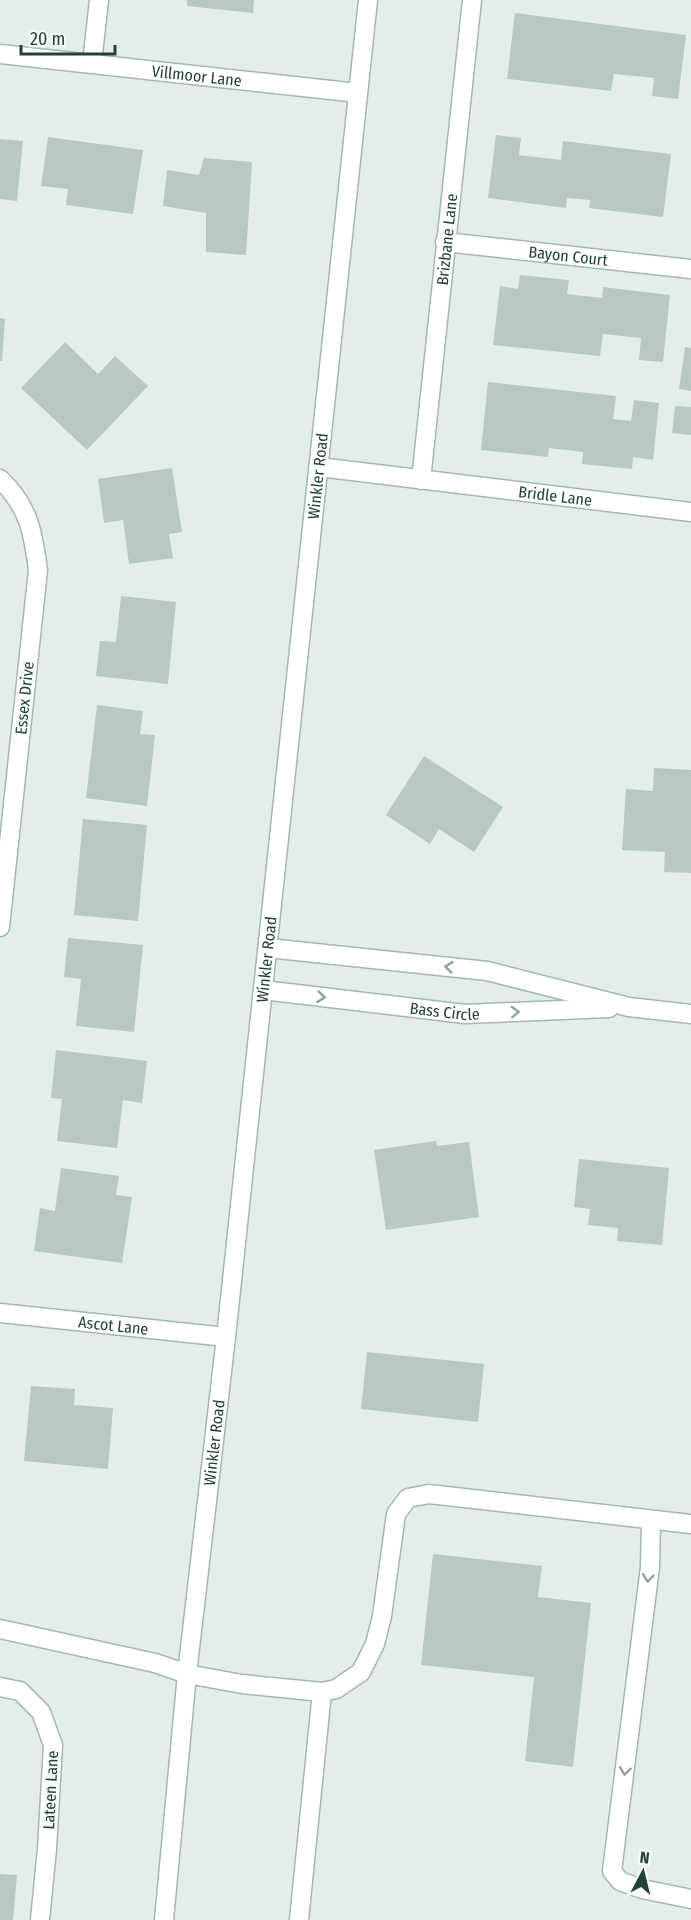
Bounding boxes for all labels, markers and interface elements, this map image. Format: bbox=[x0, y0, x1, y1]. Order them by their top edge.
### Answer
scale bar bbox=[21, 18, 116, 56]
text: 20 m bbox=[30, 28, 65, 50]
street label: Villmoor Lane bbox=[151, 62, 243, 90]
street label: Brizbane Lane bbox=[433, 192, 461, 286]
street label: Bayon Court bbox=[528, 242, 610, 270]
street label: Winkler Road bbox=[304, 432, 332, 520]
street label: Bridle Lane bbox=[517, 482, 593, 510]
street label: Essex Drive bbox=[11, 661, 38, 736]
street label: Winkler Road bbox=[253, 915, 281, 1004]
one-way arrow bbox=[444, 961, 454, 974]
one-way arrow bbox=[316, 990, 326, 1002]
street label: Bass Circle bbox=[409, 999, 480, 1024]
one-way arrow bbox=[510, 1005, 519, 1018]
street label: Ascot Lane bbox=[77, 1312, 149, 1339]
street label: Winkler Road bbox=[200, 1399, 229, 1487]
one-way arrow bbox=[643, 1573, 655, 1582]
street label: Lateen Lane bbox=[39, 1750, 62, 1830]
one-way arrow bbox=[619, 1767, 631, 1776]
north arrow bbox=[613, 1842, 673, 1902]
text: N bbox=[639, 1848, 651, 1868]

